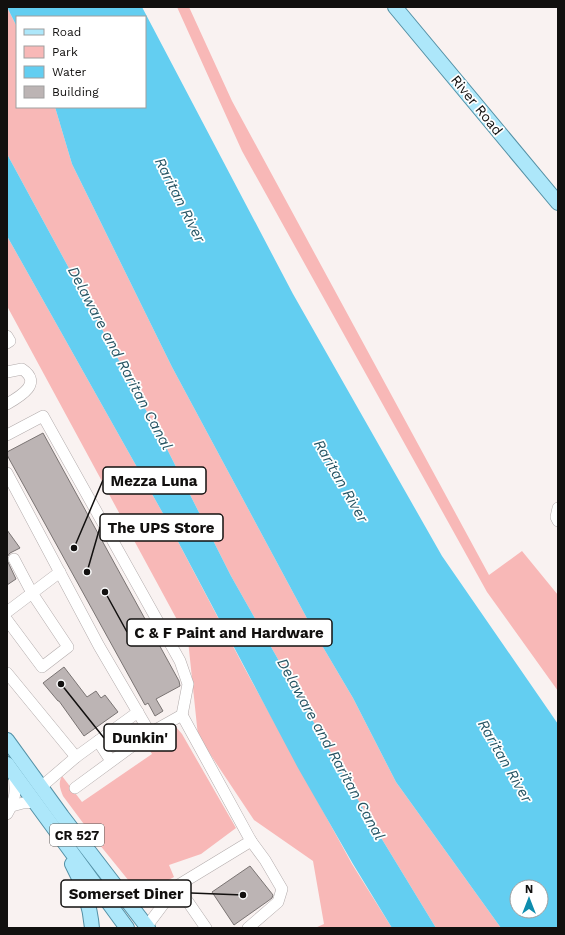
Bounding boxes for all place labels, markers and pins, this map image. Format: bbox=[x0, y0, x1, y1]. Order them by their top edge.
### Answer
callout: Mezza Luna bbox=[103, 467, 206, 494]
callout: The UPS Store bbox=[100, 514, 223, 541]
callout: C & F Paint and Hardware bbox=[127, 619, 332, 646]
callout: Dunkin' bbox=[104, 724, 176, 751]
callout: Somerset Diner bbox=[61, 880, 191, 907]

